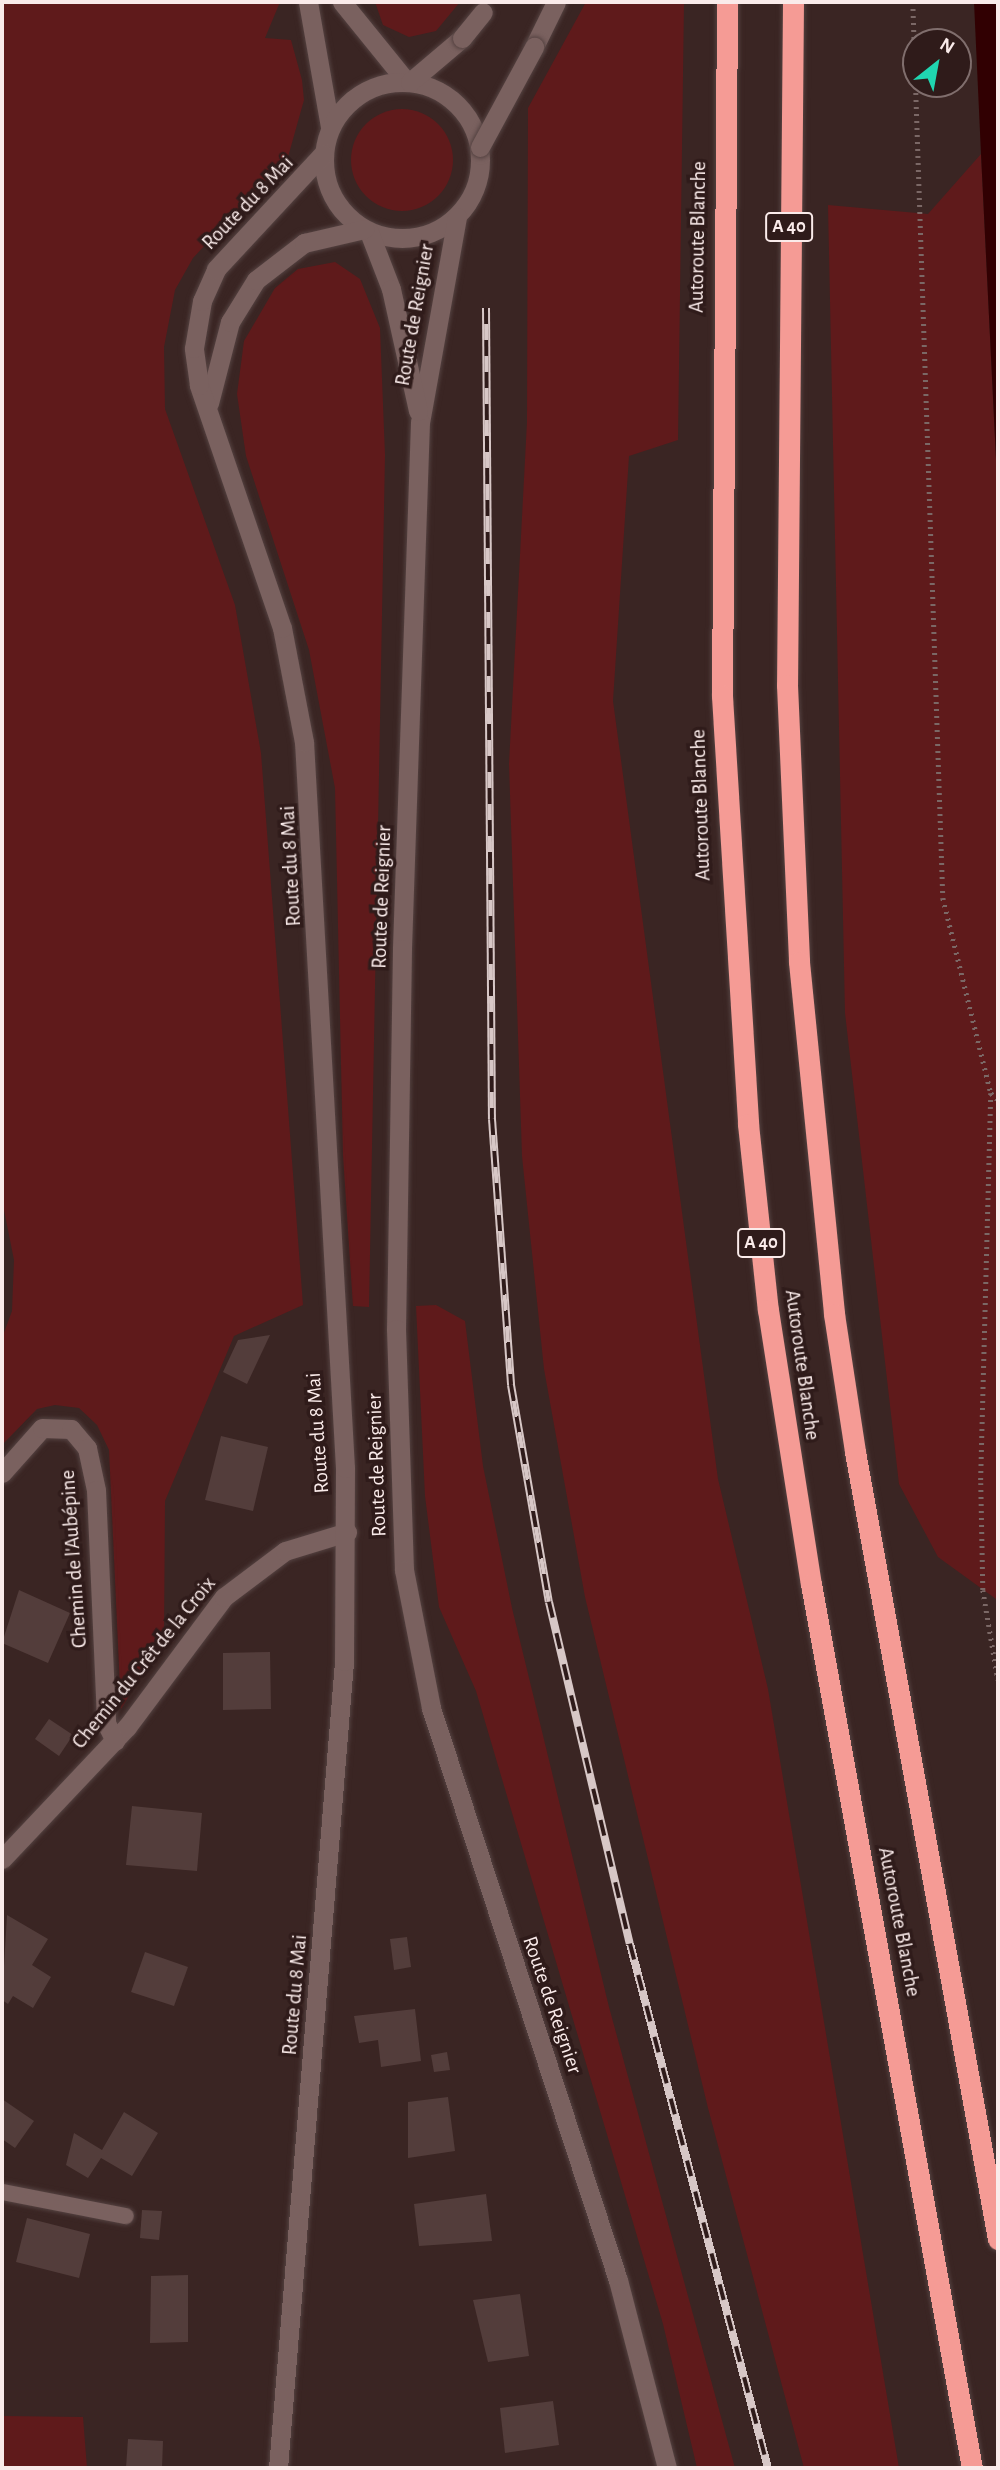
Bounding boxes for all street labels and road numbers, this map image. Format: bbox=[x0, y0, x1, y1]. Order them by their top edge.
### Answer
street label: Route du 8 Mai bbox=[197, 151, 299, 255]
street label: Autoroute Blanche bbox=[684, 161, 712, 313]
road number: A 40 bbox=[764, 212, 814, 243]
street label: Route de Reignier bbox=[390, 242, 440, 388]
street label: Autoroute Blanche bbox=[686, 729, 716, 881]
street label: Route du 8 Mai bbox=[275, 805, 307, 927]
street label: Route de Reignier bbox=[367, 825, 397, 969]
road number: A 40 bbox=[736, 1228, 786, 1259]
street label: Autoroute Blanche bbox=[779, 1288, 825, 1442]
street label: Route du 8 Mai bbox=[301, 1372, 335, 1494]
street label: Route de Reignier bbox=[362, 1393, 392, 1537]
street label: Chemin de l'Aubépine bbox=[55, 1469, 93, 1649]
street label: Chemin du Crêt de la Croix bbox=[67, 1572, 221, 1754]
street label: Autoroute Blanche bbox=[872, 1845, 926, 1999]
street label: Route de Reignier bbox=[517, 1933, 587, 2077]
street label: Route du 8 Mai bbox=[277, 1934, 313, 2056]

